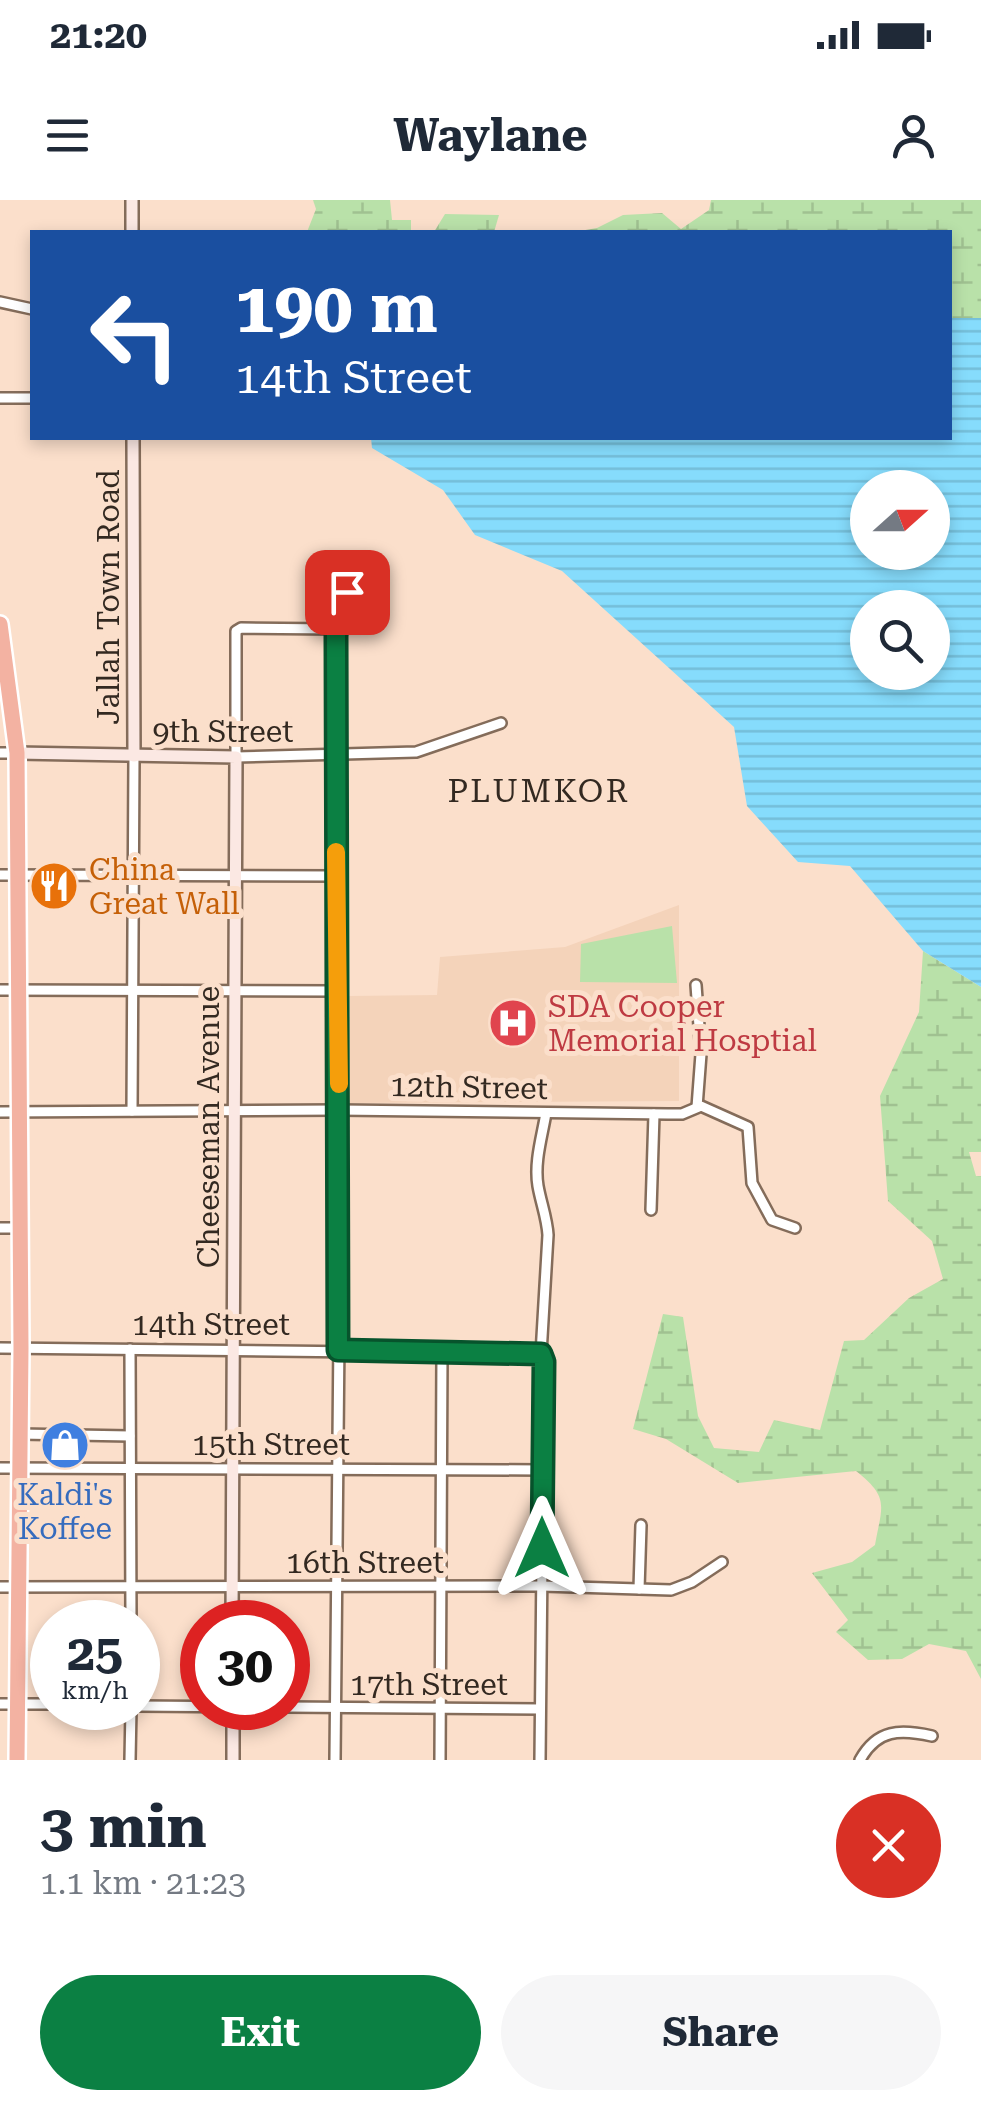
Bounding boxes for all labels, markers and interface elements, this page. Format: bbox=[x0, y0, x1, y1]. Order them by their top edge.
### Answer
text: 21:20 bbox=[50, 13, 147, 57]
icon: menu bbox=[40, 108, 95, 163]
icon: person bbox=[886, 108, 941, 163]
text: Waylane bbox=[393, 109, 588, 162]
text: 190 m bbox=[235, 267, 438, 349]
icon: left bbox=[70, 270, 200, 400]
text: 14th Street bbox=[235, 351, 472, 404]
street label: Jallah Town Road bbox=[91, 469, 126, 725]
north arrow bbox=[850, 470, 950, 570]
map controls bbox=[850, 470, 950, 690]
pin bbox=[305, 550, 390, 635]
icon: arrive bbox=[320, 565, 375, 620]
button: search bbox=[850, 590, 950, 690]
street label: 9th Street bbox=[153, 714, 294, 749]
district label: PLUMKOR bbox=[447, 772, 631, 810]
place label: China Great Wall bbox=[89, 852, 240, 921]
restaurant icon: China Great Wall bbox=[28, 860, 80, 912]
street label: Cheeseman Avenue bbox=[191, 986, 226, 1268]
place label: SDA Cooper Memorial Hosptial bbox=[548, 989, 817, 1058]
hospital icon: SDA Cooper Memorial Hosptial bbox=[487, 997, 539, 1049]
street label: 12th Street bbox=[390, 1068, 548, 1106]
street label: 14th Street bbox=[132, 1307, 290, 1342]
shop icon: Kaldi's Koffee bbox=[39, 1419, 91, 1471]
street label: 15th Street bbox=[192, 1427, 350, 1462]
place label: Kaldi's Koffee bbox=[17, 1477, 113, 1546]
position arrow bbox=[490, 1496, 594, 1600]
street label: 16th Street bbox=[286, 1545, 444, 1580]
speed limit sign: 30 bbox=[180, 1600, 310, 1730]
text: 25 bbox=[67, 1624, 123, 1682]
street label: 17th Street bbox=[350, 1667, 508, 1702]
text: km/h bbox=[62, 1676, 128, 1705]
text: 3 min bbox=[40, 1791, 207, 1862]
button: close bbox=[836, 1793, 941, 1898]
text: 1.1 km · 21:23 bbox=[40, 1864, 246, 1902]
button: Exit bbox=[40, 1975, 481, 2090]
button: Share bbox=[501, 1975, 941, 2090]

